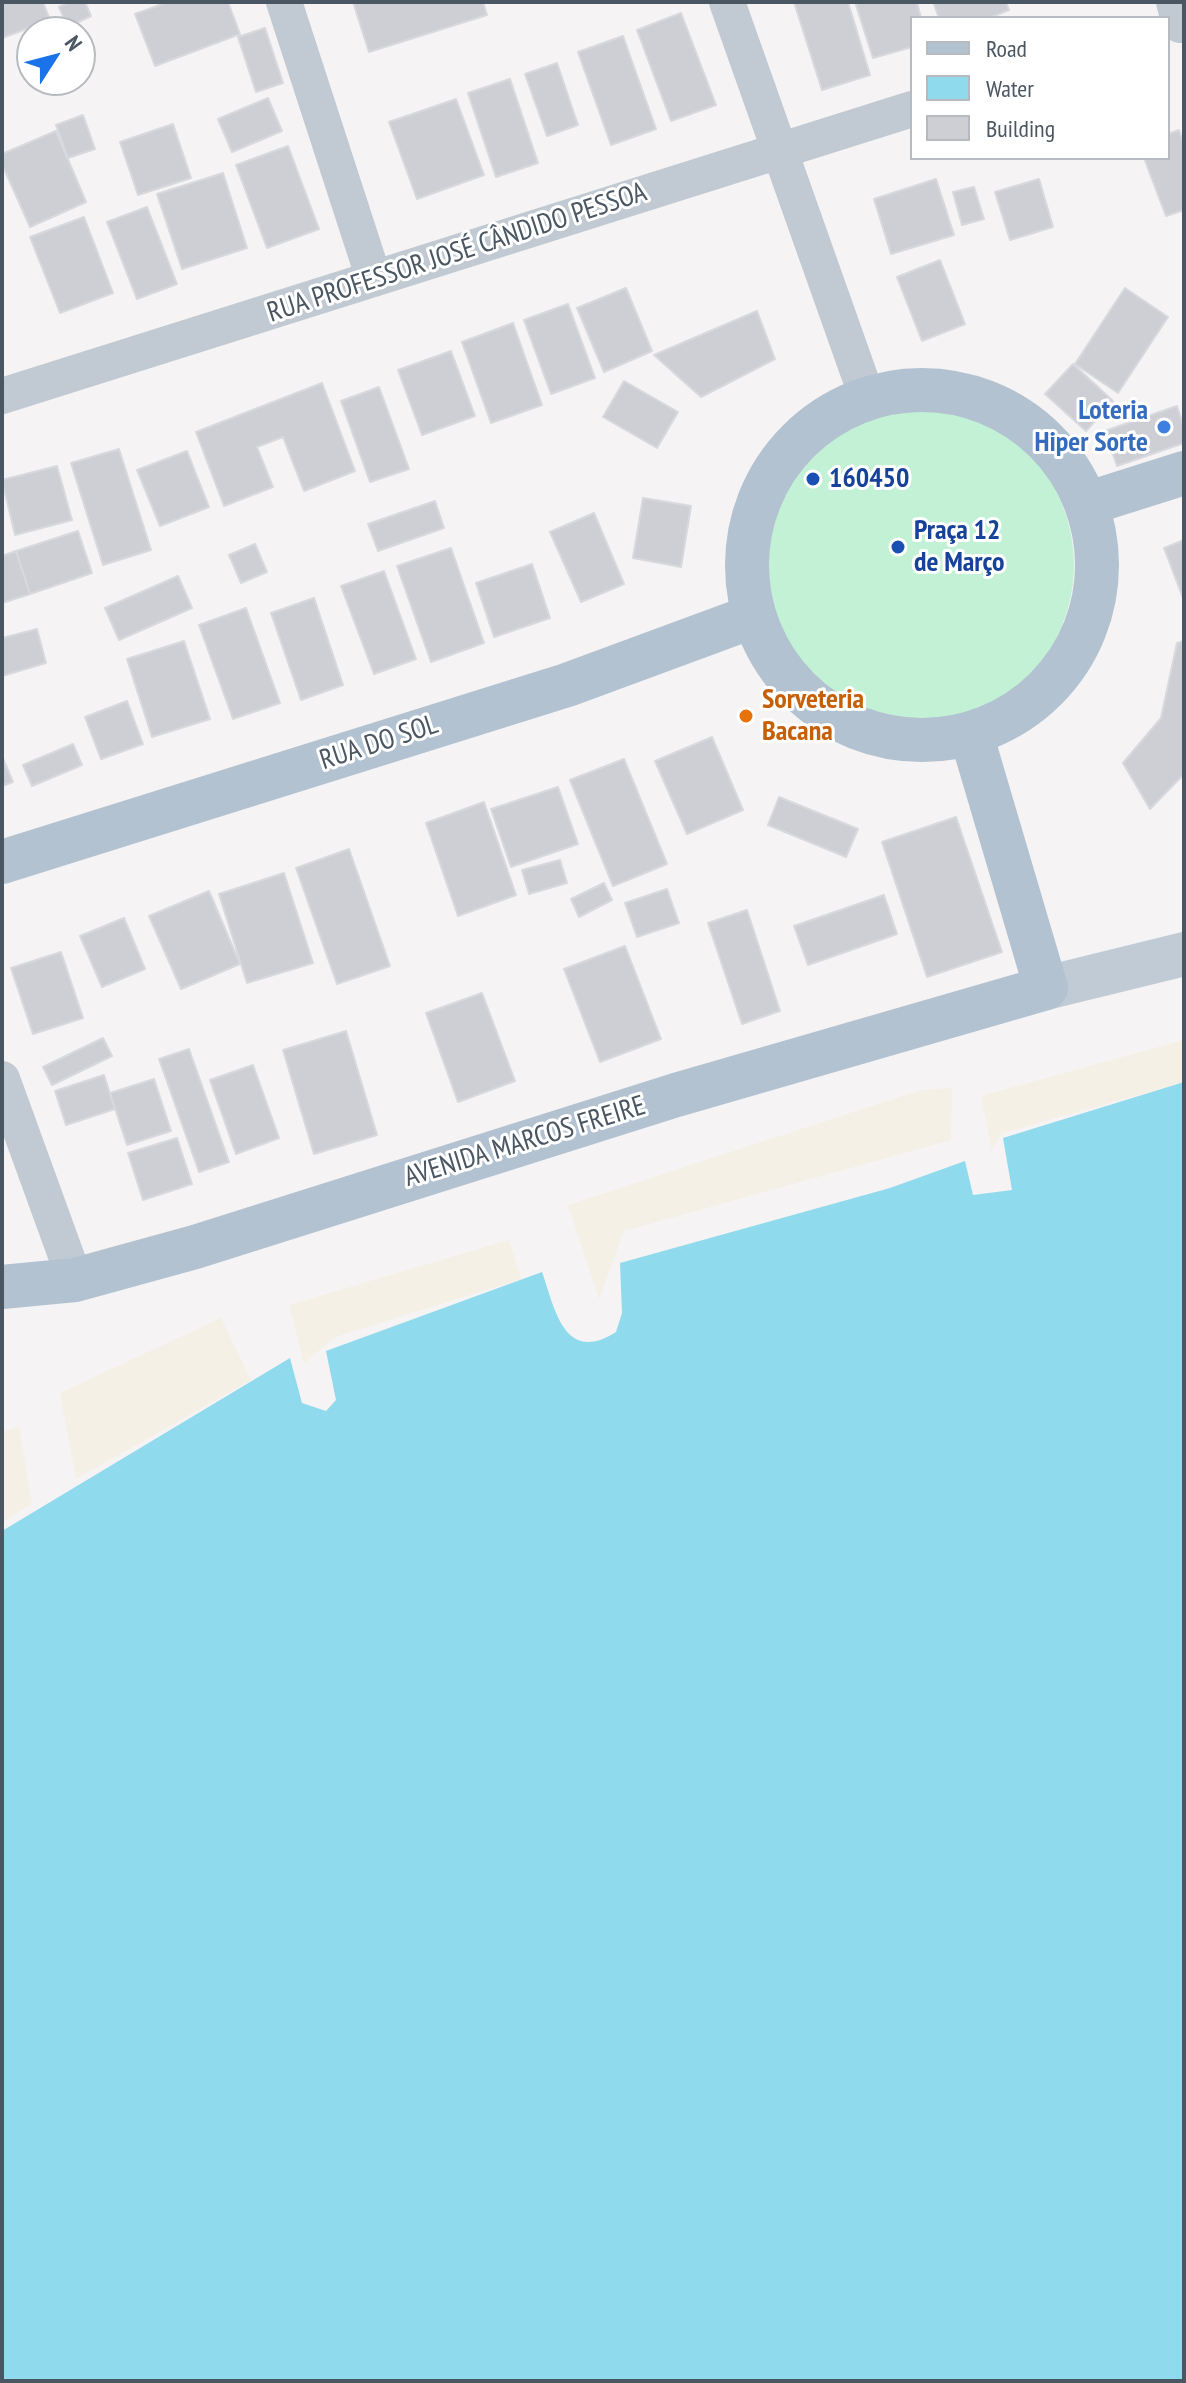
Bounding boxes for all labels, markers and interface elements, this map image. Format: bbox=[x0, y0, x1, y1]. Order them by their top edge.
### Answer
north arrow bbox=[16, 16, 96, 96]
legend bbox=[910, 16, 1170, 160]
text: N bbox=[59, 30, 89, 56]
text: Road bbox=[986, 33, 1027, 64]
text: Water bbox=[986, 73, 1034, 104]
text: Building bbox=[986, 113, 1055, 144]
street label: RUA PROFESSOR JOSÉ CÂNDIDO PESSOA bbox=[263, 176, 651, 330]
place label: Loteria Hiper Sorte bbox=[1035, 394, 1148, 460]
marker: Loteria Hiper Sorte bbox=[1155, 418, 1173, 436]
place label: 160450 bbox=[829, 462, 909, 496]
marker: 160450 bbox=[804, 470, 822, 488]
place label: Praça 12 de Março bbox=[914, 514, 1004, 580]
marker: Praça 12 de Março bbox=[889, 538, 907, 556]
place label: Sorveteria Bacana bbox=[762, 683, 864, 749]
marker: Sorveteria Bacana bbox=[737, 707, 755, 725]
street label: RUA DO SOL bbox=[316, 708, 442, 778]
street label: AVENIDA MARCOS FREIRE bbox=[400, 1089, 650, 1195]

